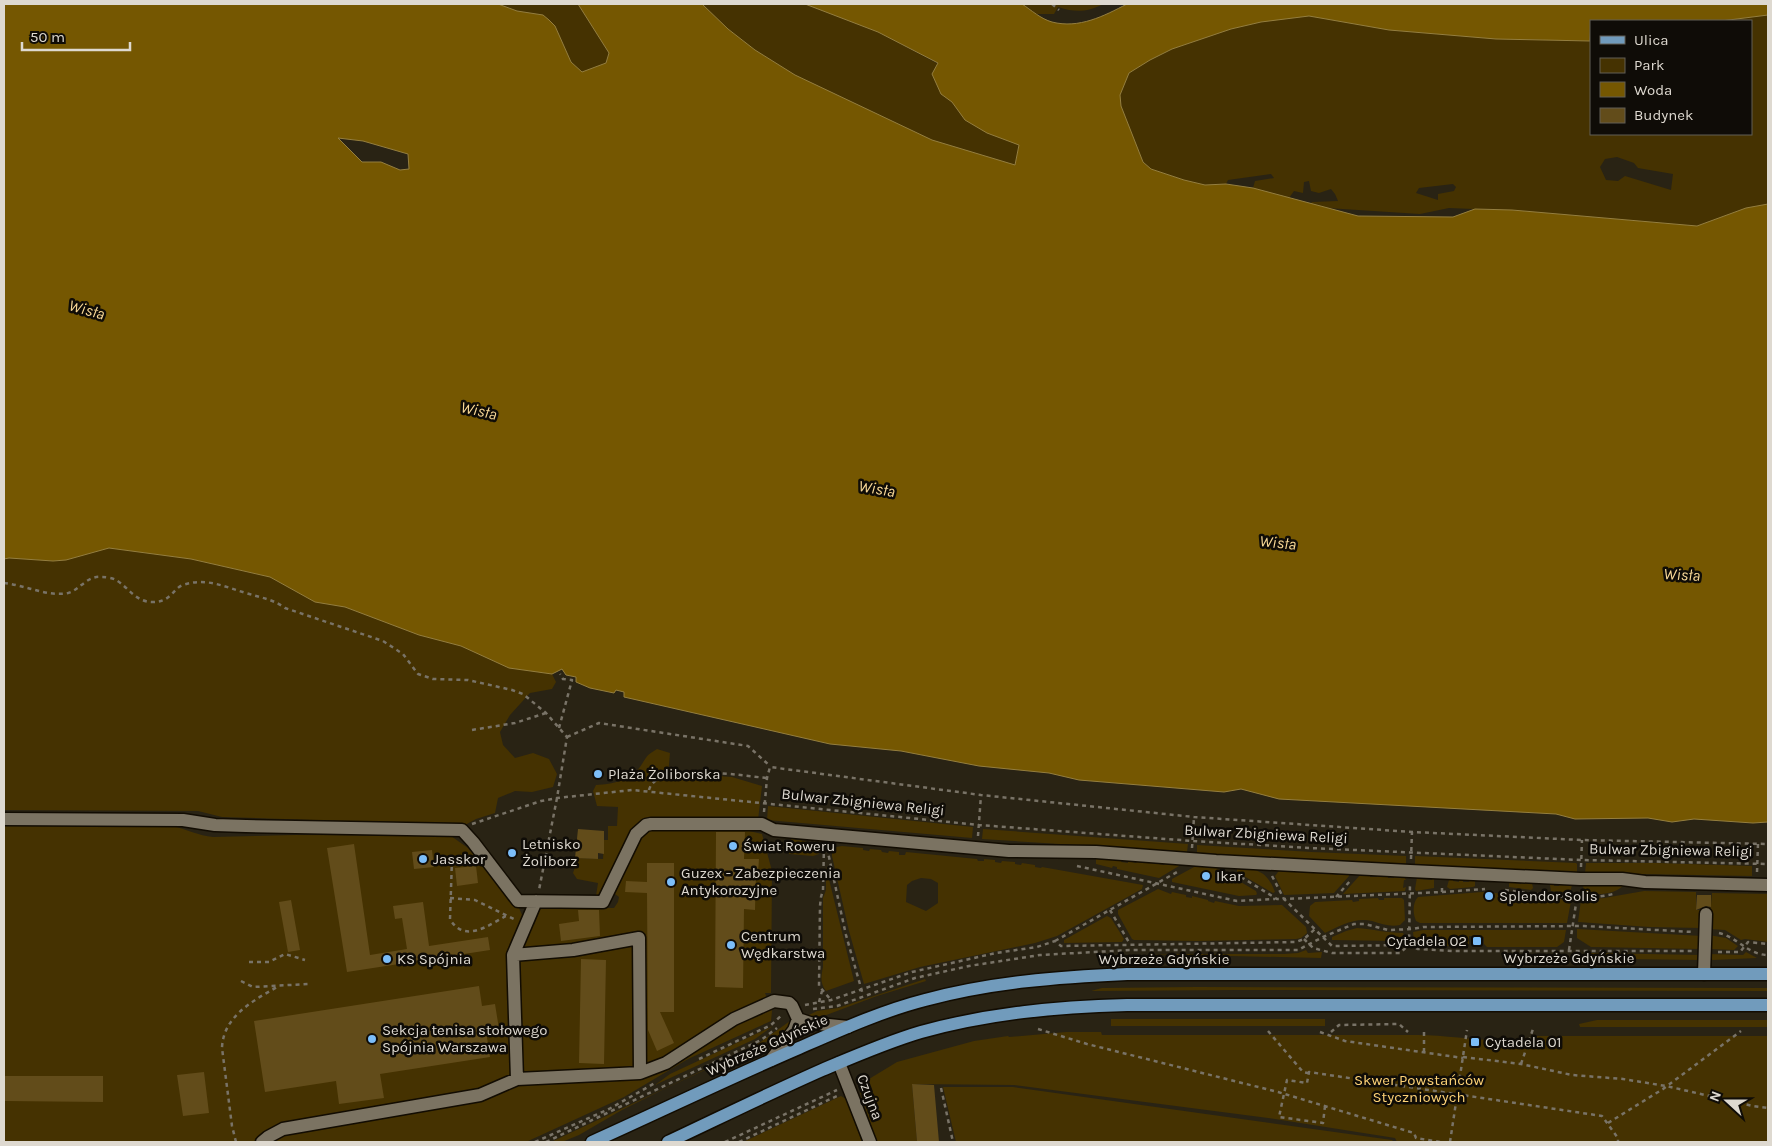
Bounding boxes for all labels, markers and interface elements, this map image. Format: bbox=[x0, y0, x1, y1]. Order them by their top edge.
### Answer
scale bar bbox=[22, 20, 130, 52]
legend bbox=[1590, 20, 1752, 135]
text: 50 m bbox=[30, 28, 65, 46]
text: Ulica bbox=[1634, 31, 1668, 49]
text: Park bbox=[1634, 56, 1664, 74]
text: Woda bbox=[1634, 81, 1672, 99]
text: Budynek bbox=[1634, 106, 1693, 124]
water label: Wisła bbox=[67, 295, 107, 324]
water label: Wisła bbox=[459, 397, 499, 424]
water label: Wisła bbox=[857, 476, 897, 501]
water label: Wisła bbox=[1259, 531, 1297, 554]
water label: Wisła bbox=[1663, 564, 1701, 585]
place label: Plaża Żoliborska bbox=[608, 765, 721, 783]
marker: Plaża Żoliborska bbox=[592, 768, 604, 780]
street label: Bulwar Zbigniewa Religi bbox=[781, 784, 945, 820]
street label: Bulwar Zbigniewa Religi bbox=[1184, 821, 1348, 847]
place label: Letnisko Żoliborz bbox=[522, 835, 580, 870]
place label: Świat Roweru bbox=[743, 837, 835, 855]
marker: Świat Roweru bbox=[727, 840, 739, 852]
street label: Bulwar Zbigniewa Religi bbox=[1589, 840, 1753, 860]
marker: Letnisko Żoliborz bbox=[506, 847, 518, 859]
place label: Jasskor bbox=[433, 850, 486, 868]
marker: Jasskor bbox=[417, 853, 429, 865]
place label: Guzex - Zabezpieczenia Antykorozyjne bbox=[681, 864, 841, 899]
place label: Ikar bbox=[1216, 867, 1243, 885]
marker: Ikar bbox=[1200, 870, 1212, 882]
marker: Guzex - Zabezpieczenia Antykorozyjne bbox=[665, 876, 677, 888]
place label: Splendor Solis bbox=[1499, 887, 1598, 905]
marker: Splendor Solis bbox=[1483, 890, 1495, 902]
place label: Centrum Wędkarstwa bbox=[741, 927, 825, 962]
place label: Cytadela 02 bbox=[1387, 932, 1467, 950]
marker: Cytadela 02 bbox=[1471, 935, 1483, 947]
marker: Centrum Wędkarstwa bbox=[725, 939, 737, 951]
street label: Wybrzeże Gdyńskie bbox=[1504, 949, 1635, 967]
place label: KS Spójnia bbox=[397, 950, 471, 968]
street label: Wybrzeże Gdyńskie bbox=[1099, 950, 1230, 968]
marker: KS Spójnia bbox=[381, 953, 393, 965]
street label: Wybrzeże Gdyńskie bbox=[704, 1010, 830, 1080]
place label: Sekcja tenisa stołowego Spójnia Warszawa bbox=[382, 1021, 547, 1056]
marker: Sekcja tenisa stołowego Spójnia Warszawa bbox=[366, 1033, 378, 1045]
place label: Cytadela 01 bbox=[1485, 1033, 1562, 1051]
marker: Cytadela 01 bbox=[1469, 1036, 1481, 1048]
park label: Skwer Powstańców Styczniowych bbox=[1354, 1071, 1484, 1106]
street label: Czujna bbox=[853, 1072, 887, 1122]
north arrow bbox=[1702, 1076, 1752, 1126]
text: N bbox=[1706, 1089, 1725, 1104]

